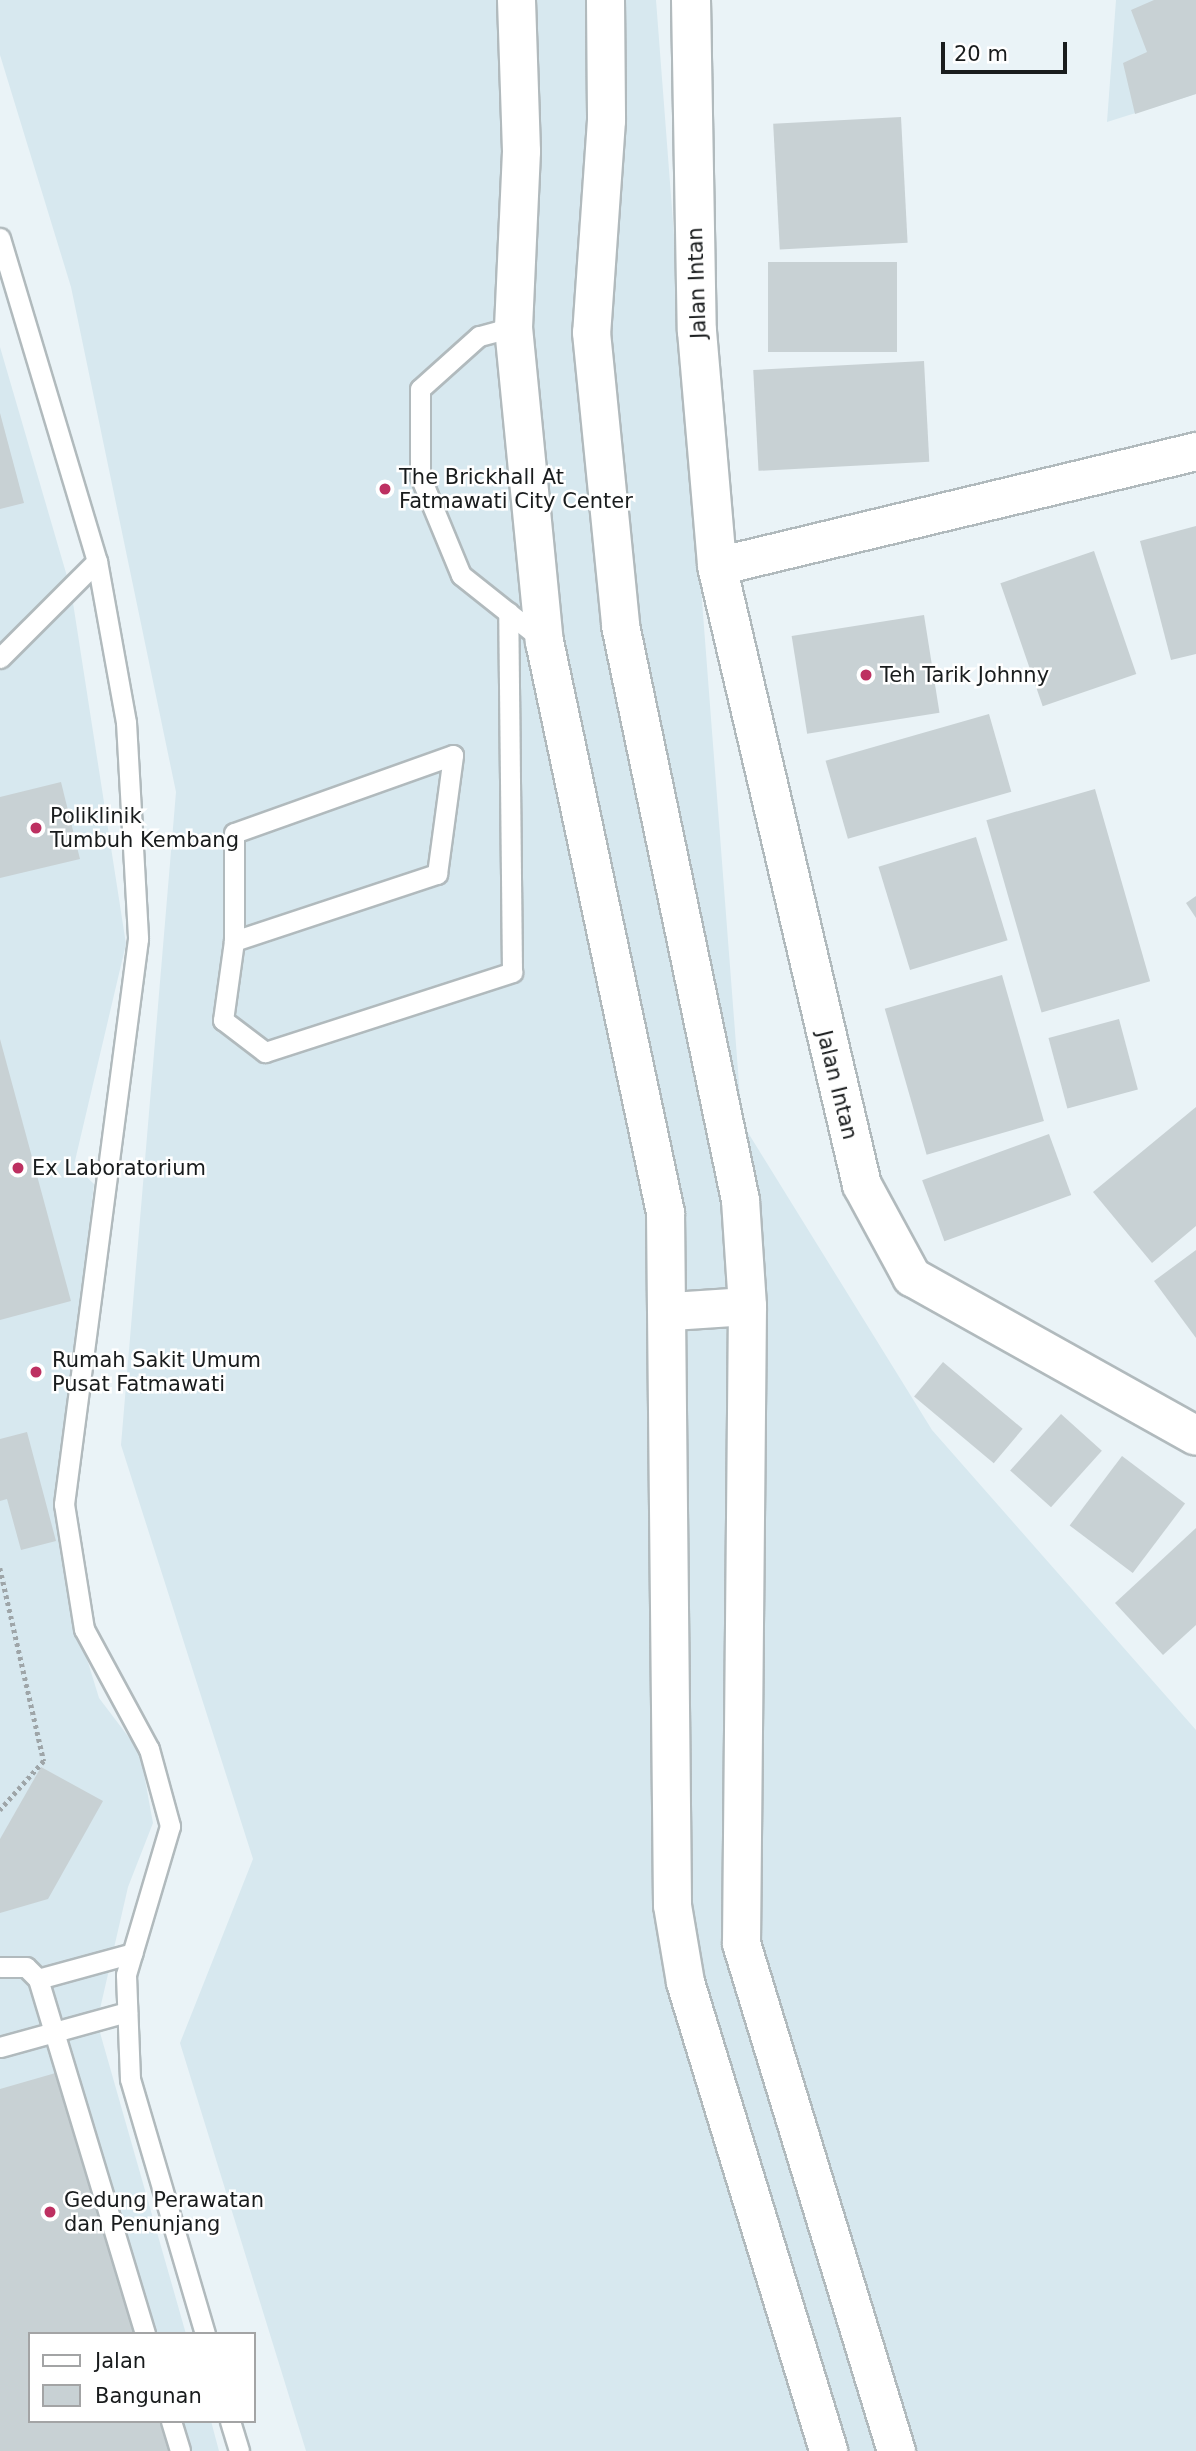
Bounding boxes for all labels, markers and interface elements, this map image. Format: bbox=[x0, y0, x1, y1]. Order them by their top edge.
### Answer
scale bar bbox=[944, 28, 1070, 72]
text: 20 m bbox=[954, 42, 1008, 66]
street label: Jalan Intan bbox=[682, 227, 712, 339]
place label: The Brickhall At Fatmawati City Center bbox=[399, 464, 633, 514]
marker: The Brickhall At Fatmawati City Center bbox=[377, 481, 393, 497]
place label: Teh Tarik Johnny bbox=[880, 662, 1049, 688]
marker: Teh Tarik Johnny bbox=[858, 667, 874, 683]
place label: Poliklinik Tumbuh Kembang bbox=[50, 803, 239, 853]
marker: Poliklinik Tumbuh Kembang bbox=[28, 820, 44, 836]
street label: Jalan Intan bbox=[811, 1028, 863, 1142]
place label: Ex Laboratorium bbox=[32, 1155, 206, 1181]
marker: Ex Laboratorium bbox=[10, 1160, 26, 1176]
place label: Rumah Sakit Umum Pusat Fatmawati bbox=[52, 1347, 261, 1397]
marker: Rumah Sakit Umum Pusat Fatmawati bbox=[26, 1362, 46, 1382]
place label: Gedung Perawatan dan Penunjang bbox=[64, 2187, 264, 2237]
marker: Gedung Perawatan dan Penunjang bbox=[42, 2204, 58, 2220]
legend bbox=[28, 2332, 256, 2423]
text: Jalan bbox=[95, 2349, 146, 2373]
text: Bangunan bbox=[95, 2384, 202, 2408]

